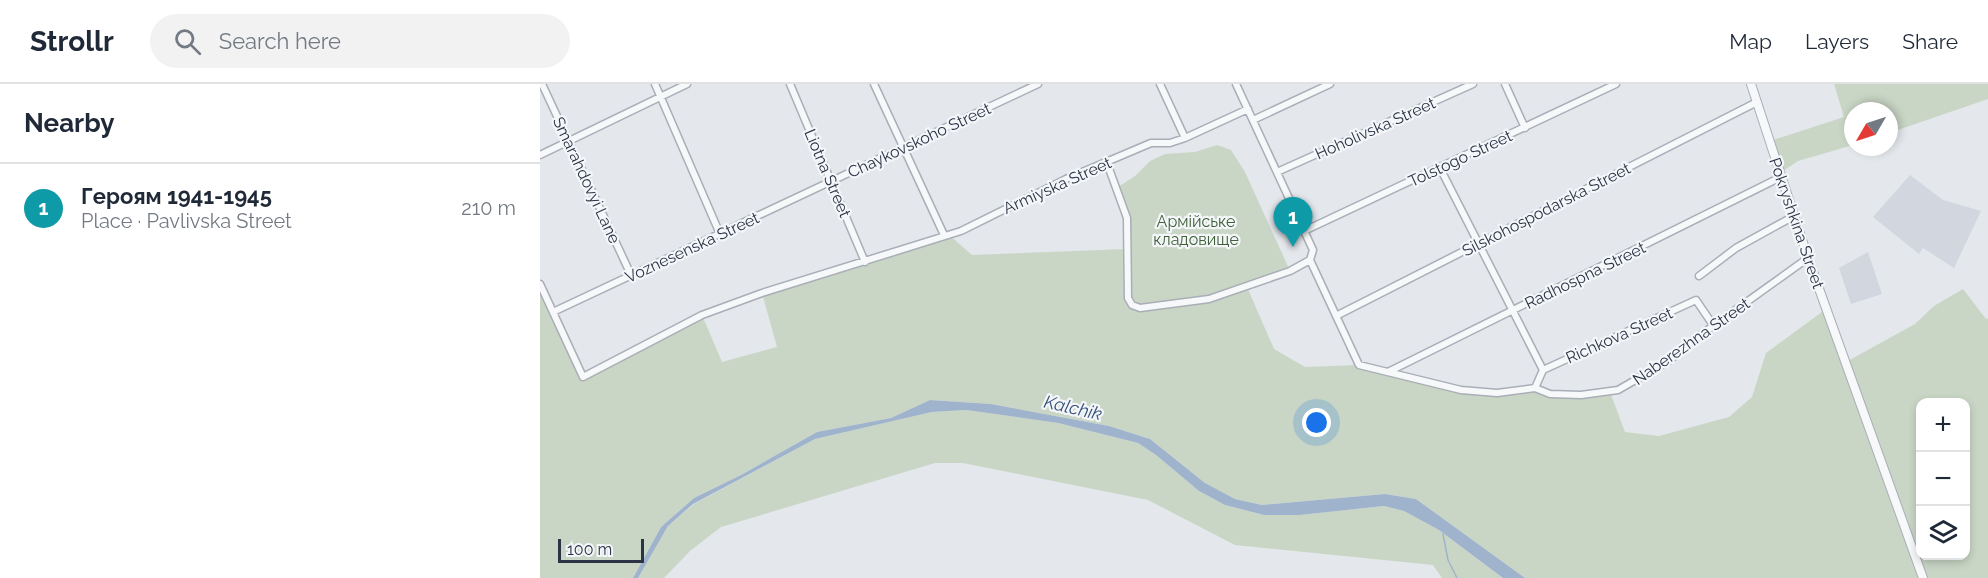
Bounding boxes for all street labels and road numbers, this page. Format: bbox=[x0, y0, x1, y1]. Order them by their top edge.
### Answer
street label: Hoholivska Street bbox=[1312, 93, 1439, 163]
street label: Chaykovskoho Street bbox=[845, 99, 994, 182]
street label: Smarahdovyi Lane bbox=[549, 114, 624, 247]
street label: Liotna Street bbox=[800, 126, 855, 221]
street label: Tolstogo Street bbox=[1405, 126, 1516, 191]
street label: Armiyska Street bbox=[1000, 153, 1115, 218]
street label: Pokryshkina Street bbox=[1765, 155, 1828, 292]
street label: Silskohospodarska Street bbox=[1459, 158, 1634, 260]
street label: Voznesenska Street bbox=[622, 208, 763, 287]
street label: Radhospna Street bbox=[1522, 238, 1649, 313]
street label: Naberezhna Street bbox=[1629, 294, 1754, 389]
street label: Richkova Street bbox=[1563, 303, 1676, 367]

